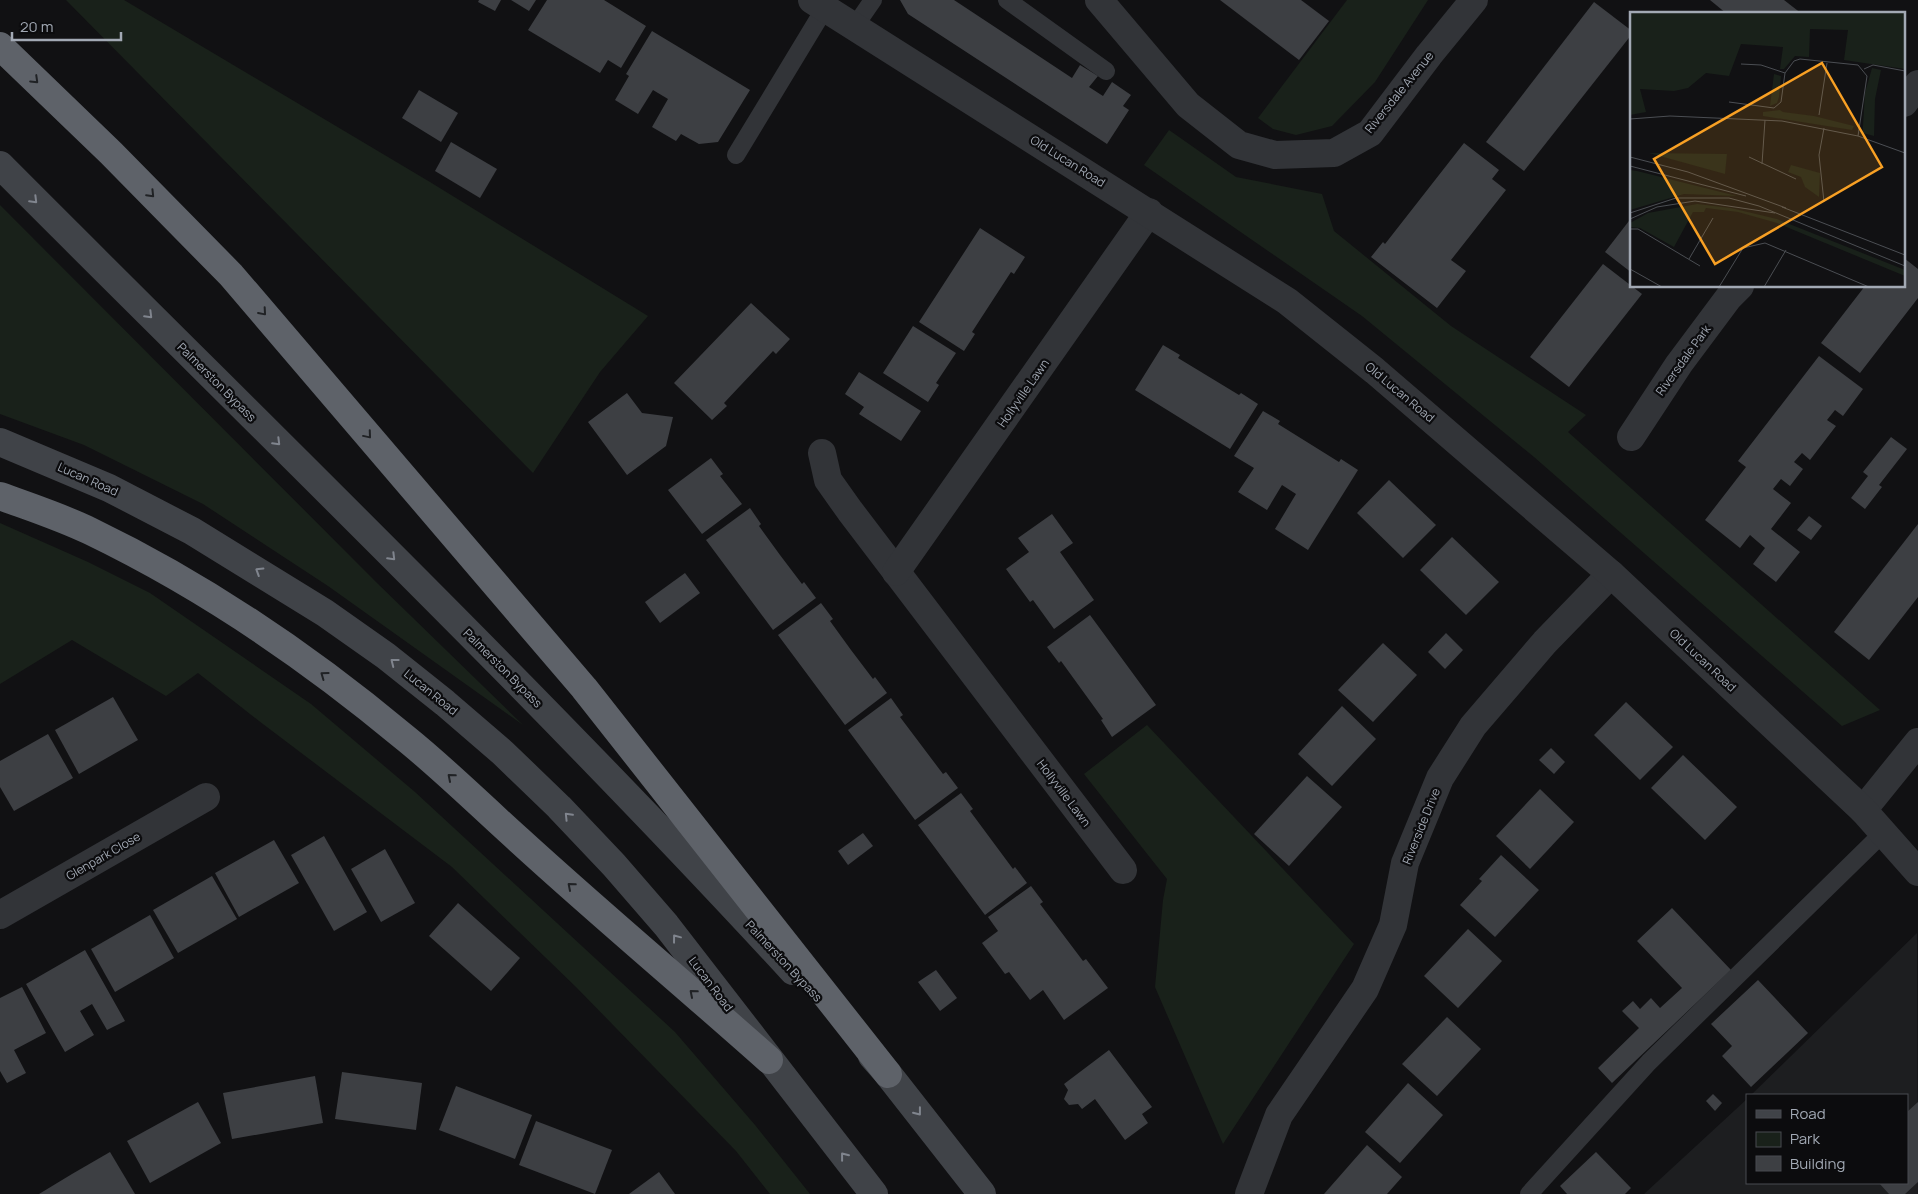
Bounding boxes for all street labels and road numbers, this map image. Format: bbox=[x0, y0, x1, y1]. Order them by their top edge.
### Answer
street label: Riversdale Avenue bbox=[1361, 48, 1437, 136]
street label: Old Lucan Road bbox=[1027, 131, 1109, 191]
street label: Riversdale Park bbox=[1652, 320, 1715, 399]
street label: Palmerston Bypass bbox=[174, 339, 260, 425]
street label: Hollyville Lawn bbox=[993, 355, 1053, 431]
street label: Old Lucan Road bbox=[1362, 358, 1438, 426]
street label: Lucan Road bbox=[55, 458, 121, 500]
street label: Palmerston Bypass bbox=[460, 625, 546, 711]
street label: Old Lucan Road bbox=[1666, 625, 1740, 695]
street label: Lucan Road bbox=[401, 665, 461, 719]
street label: Hollyville Lawn bbox=[1033, 756, 1095, 830]
street label: Riverside Drive bbox=[1398, 785, 1444, 867]
street label: Glenpark Close bbox=[63, 828, 143, 884]
street label: Palmerston Bypass bbox=[742, 917, 826, 1005]
street label: Lucan Road bbox=[685, 953, 737, 1015]

